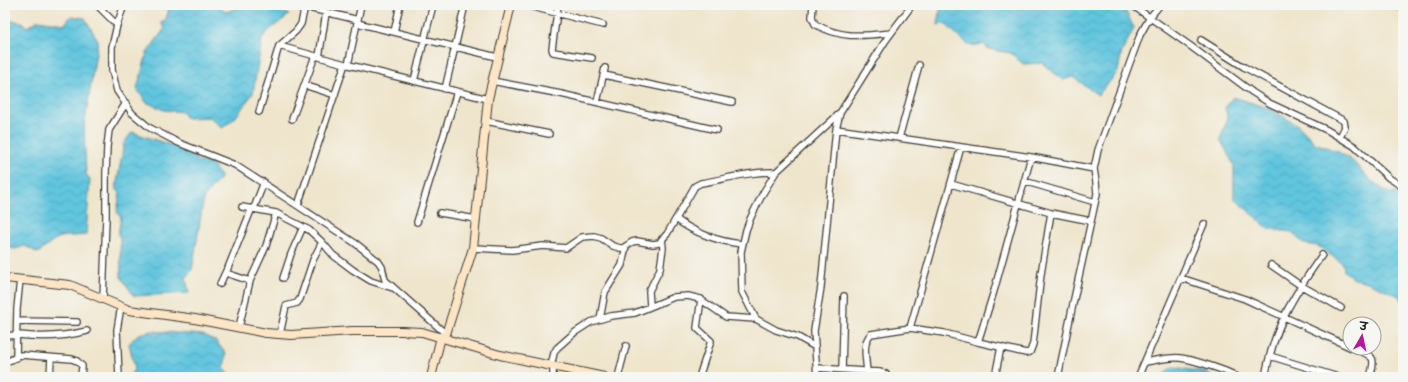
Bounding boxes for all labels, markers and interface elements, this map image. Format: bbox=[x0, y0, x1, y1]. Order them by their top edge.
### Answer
north arrow bbox=[1342, 316, 1382, 356]
text: उ bbox=[1358, 318, 1370, 334]

